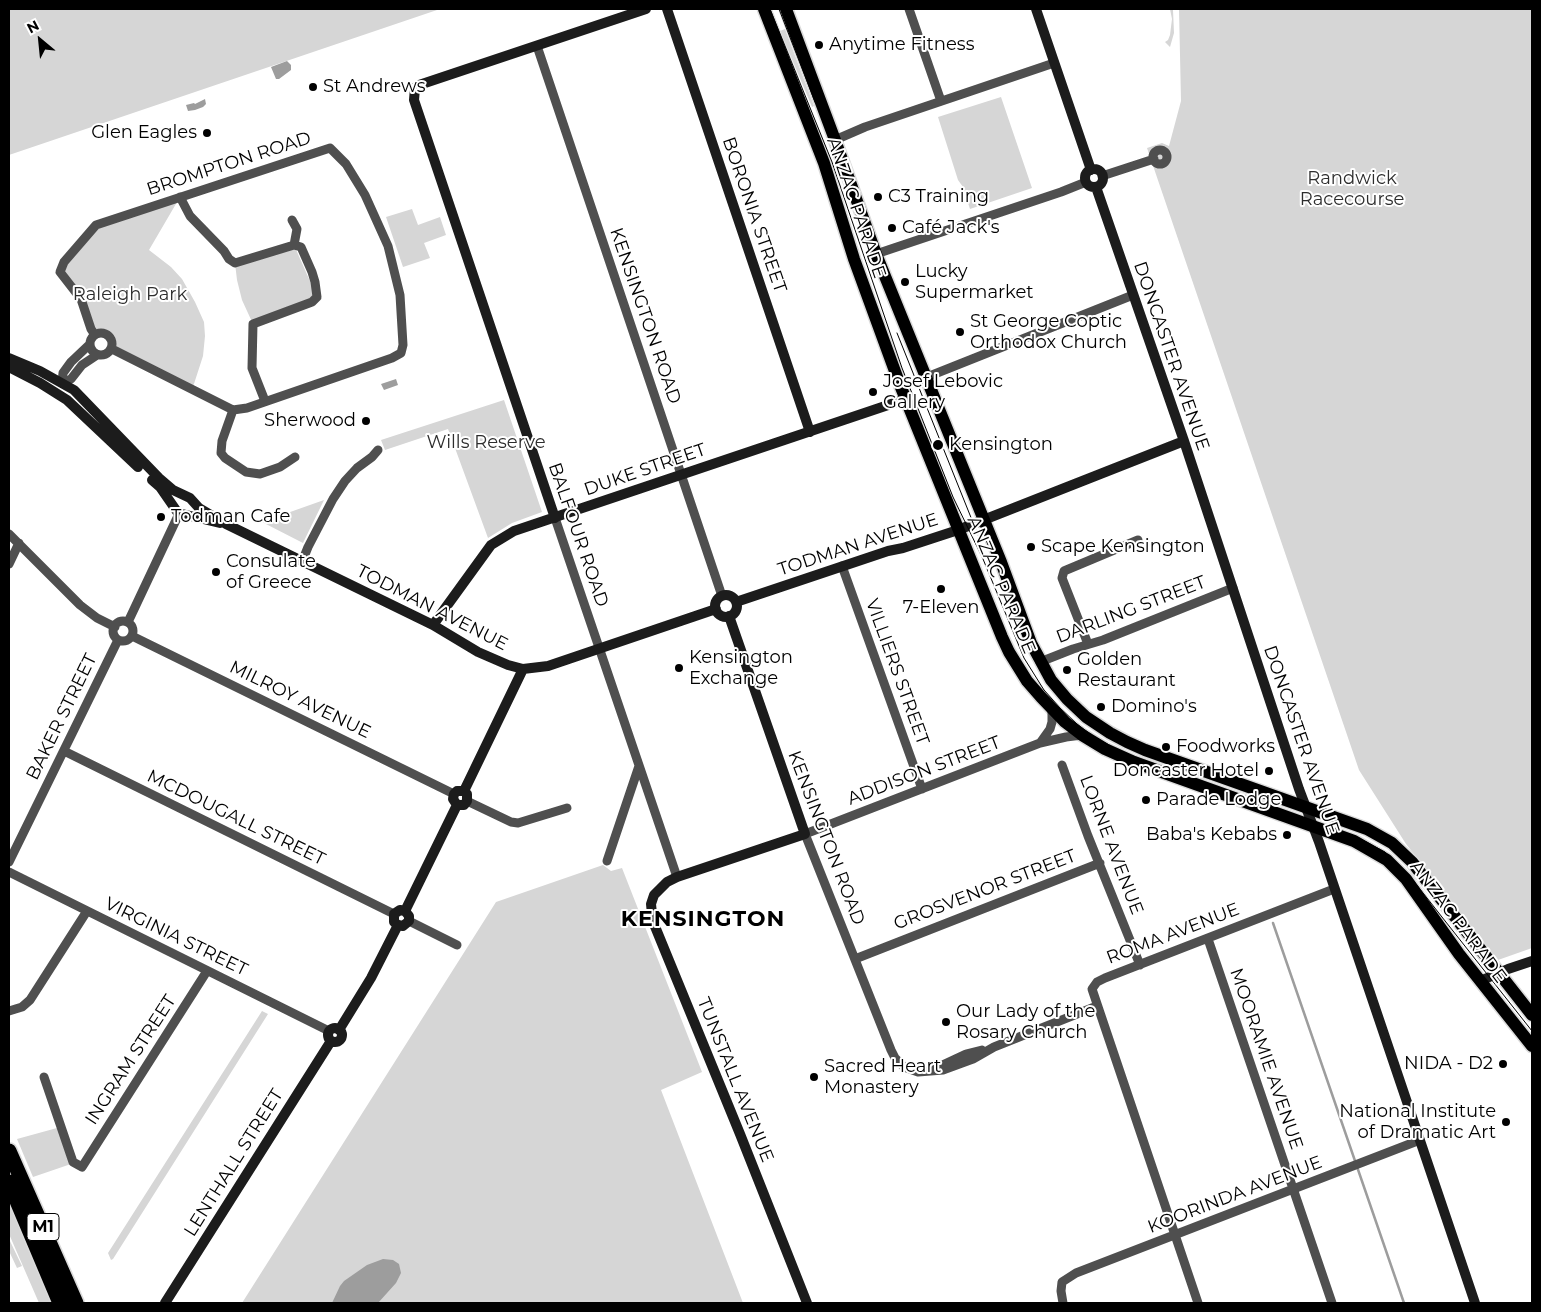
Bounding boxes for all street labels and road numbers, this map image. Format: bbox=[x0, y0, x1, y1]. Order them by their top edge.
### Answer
street label: BROMPTON ROAD bbox=[144, 127, 314, 201]
street label: BORONIA STREET bbox=[717, 134, 791, 296]
street label: ANZAC PARADE bbox=[822, 135, 890, 281]
street label: KENSINGTON ROAD bbox=[605, 225, 685, 407]
street label: DONCASTER AVENUE bbox=[1128, 259, 1214, 453]
street label: DUKE STREET bbox=[581, 439, 709, 501]
street label: BALFOUR ROAD bbox=[543, 460, 613, 610]
street label: TODMAN AVENUE bbox=[775, 509, 941, 581]
street label: ANZAC PARADE bbox=[962, 513, 1040, 657]
street label: TODMAN AVENUE bbox=[353, 560, 511, 656]
street label: DARLING STREET bbox=[1053, 572, 1209, 648]
street label: VILLIERS STREET bbox=[861, 596, 933, 748]
street label: DONCASTER AVENUE bbox=[1258, 643, 1344, 837]
street label: BAKER STREET bbox=[22, 650, 102, 784]
street label: MILROY AVENUE bbox=[226, 656, 374, 744]
street label: ADDISON STREET bbox=[844, 732, 1004, 810]
street label: KENSINGTON ROAD bbox=[783, 748, 869, 928]
street label: MCDOUGALL STREET bbox=[143, 765, 329, 871]
street label: LORNE AVENUE bbox=[1075, 772, 1147, 918]
street label: GROSVENOR STREET bbox=[891, 845, 1079, 935]
street label: ANZAC PARADE bbox=[1405, 857, 1511, 987]
street label: VIRGINIA STREET bbox=[101, 893, 251, 981]
street label: ROMA AVENUE bbox=[1104, 899, 1242, 969]
street label: MOORAMIE AVENUE bbox=[1225, 966, 1307, 1152]
street label: INGRAM STREET bbox=[81, 991, 181, 1129]
street label: TUNSTALL AVENUE bbox=[692, 994, 778, 1166]
street label: LENTHALL STREET bbox=[180, 1085, 288, 1241]
street label: KOORINDA AVENUE bbox=[1145, 1152, 1325, 1238]
road number: M1 bbox=[27, 1214, 59, 1240]

